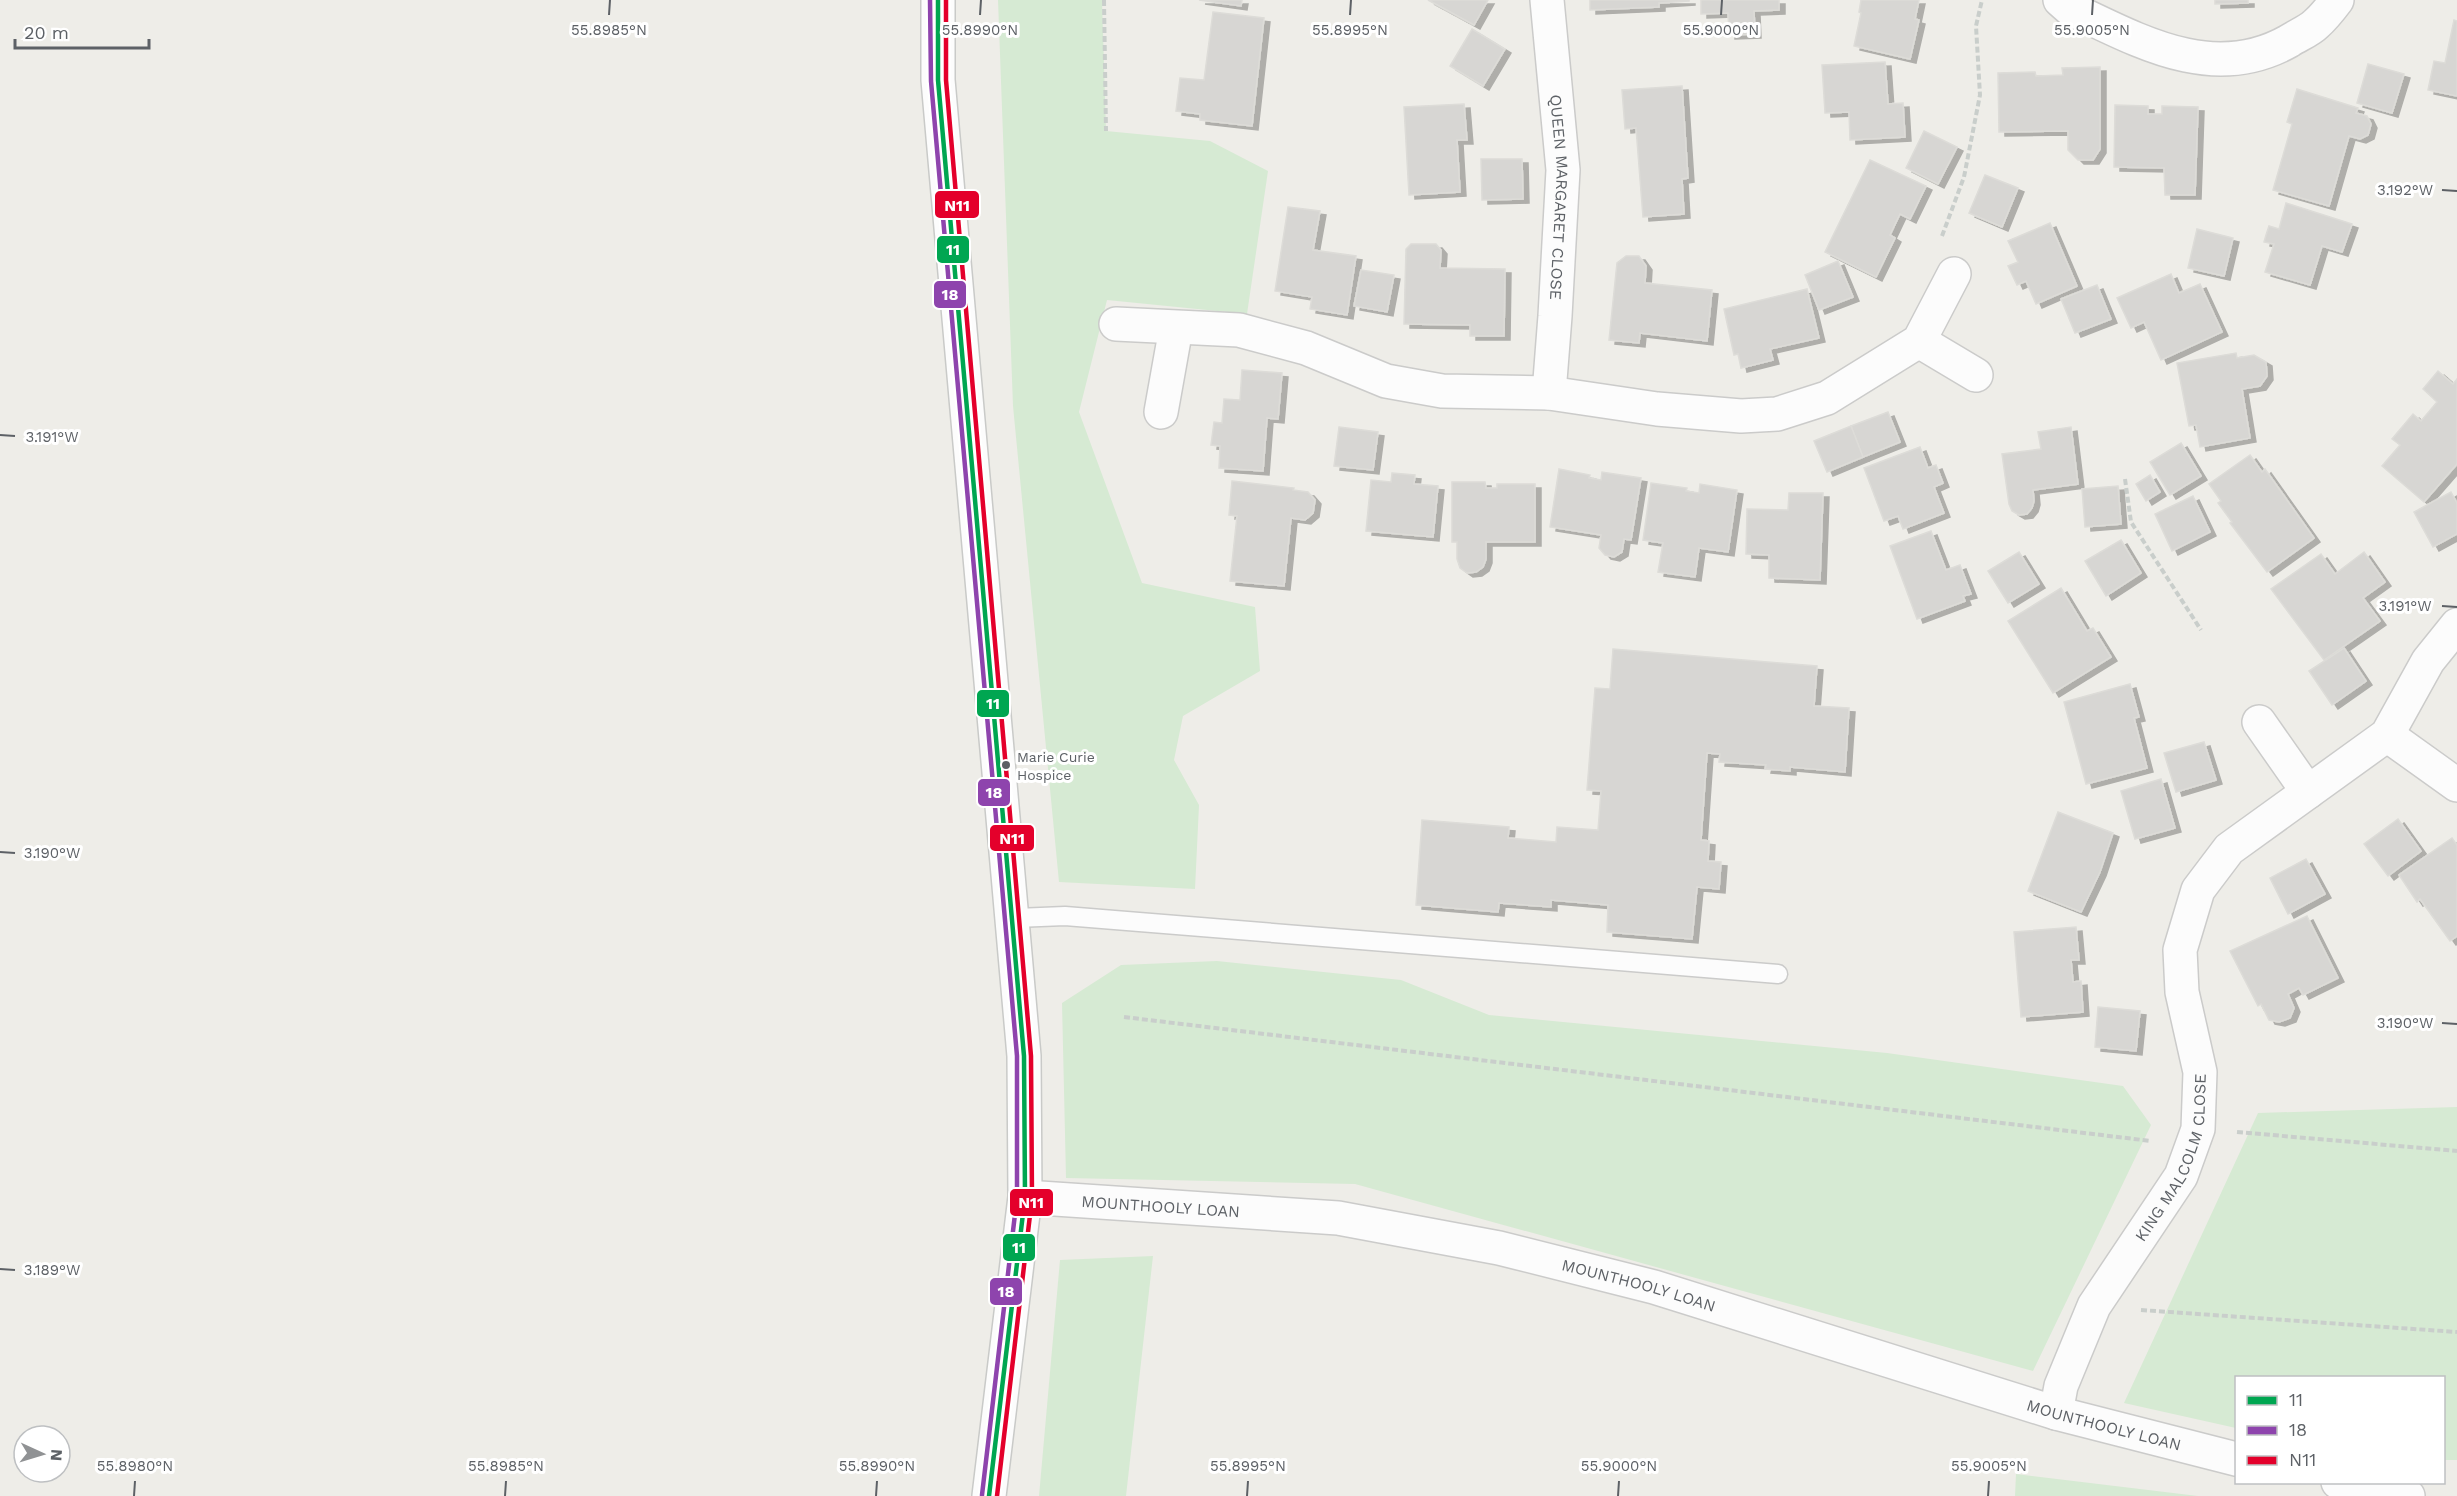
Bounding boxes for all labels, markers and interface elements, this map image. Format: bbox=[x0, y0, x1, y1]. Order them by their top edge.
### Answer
scale bar bbox=[15, 12, 148, 50]
text: 55.8985°N bbox=[571, 21, 647, 39]
text: 55.8990°N bbox=[942, 21, 1018, 39]
text: 55.8995°N bbox=[1312, 21, 1388, 39]
text: 55.9000°N bbox=[1683, 21, 1759, 39]
text: 55.9005°N bbox=[2054, 21, 2130, 39]
text: 20 m bbox=[24, 22, 69, 43]
street label: QUEEN MARGARET CLOSE bbox=[1546, 94, 1573, 301]
text: 3.192°W bbox=[2377, 181, 2433, 199]
line badge: N11 bbox=[934, 190, 980, 219]
text: N11 bbox=[944, 196, 970, 215]
line badge: 11 bbox=[936, 235, 970, 264]
text: 11 bbox=[946, 240, 960, 259]
line badge: 18 bbox=[933, 280, 967, 309]
text: 18 bbox=[942, 285, 958, 304]
text: 3.191°W bbox=[25, 428, 79, 446]
text: 3.191°W bbox=[2378, 597, 2432, 615]
line badge: 11 bbox=[976, 689, 1010, 718]
text: 11 bbox=[986, 694, 1000, 713]
place label: Marie Curie Hospice bbox=[1017, 749, 1095, 783]
marker: Marie Curie Hospice bbox=[1000, 759, 1012, 771]
line badge: 18 bbox=[977, 778, 1011, 807]
text: 18 bbox=[986, 783, 1002, 802]
line badge: N11 bbox=[989, 824, 1035, 852]
text: N11 bbox=[999, 829, 1025, 848]
text: 3.190°W bbox=[24, 844, 80, 862]
text: 3.190°W bbox=[2377, 1014, 2433, 1032]
street label: KING MALCOLM CLOSE bbox=[2131, 1073, 2209, 1245]
line badge: N11 bbox=[1009, 1188, 1054, 1217]
street label: MOUNTHOOLY LOAN bbox=[1081, 1191, 1241, 1221]
text: N11 bbox=[1018, 1193, 1044, 1212]
line badge: 11 bbox=[1002, 1233, 1036, 1262]
text: 11 bbox=[1012, 1238, 1026, 1257]
street label: MOUNTHOOLY LOAN bbox=[1560, 1255, 1718, 1315]
text: 3.189°W bbox=[24, 1261, 80, 1279]
line badge: 18 bbox=[989, 1277, 1023, 1306]
text: 18 bbox=[998, 1282, 1014, 1301]
legend bbox=[2235, 1376, 2445, 1484]
text: 11 bbox=[2289, 1389, 2303, 1410]
street label: MOUNTHOOLY LOAN bbox=[2024, 1395, 2183, 1454]
text: 18 bbox=[2289, 1419, 2307, 1440]
north arrow bbox=[12, 1424, 72, 1484]
text: N bbox=[47, 1448, 66, 1462]
text: N11 bbox=[2289, 1449, 2316, 1470]
text: 55.8980°N bbox=[97, 1457, 173, 1475]
text: 55.8985°N bbox=[468, 1457, 544, 1475]
text: 55.8990°N bbox=[839, 1457, 915, 1475]
text: 55.8995°N bbox=[1210, 1457, 1286, 1475]
text: 55.9000°N bbox=[1581, 1457, 1657, 1475]
text: 55.9005°N bbox=[1951, 1457, 2027, 1475]

